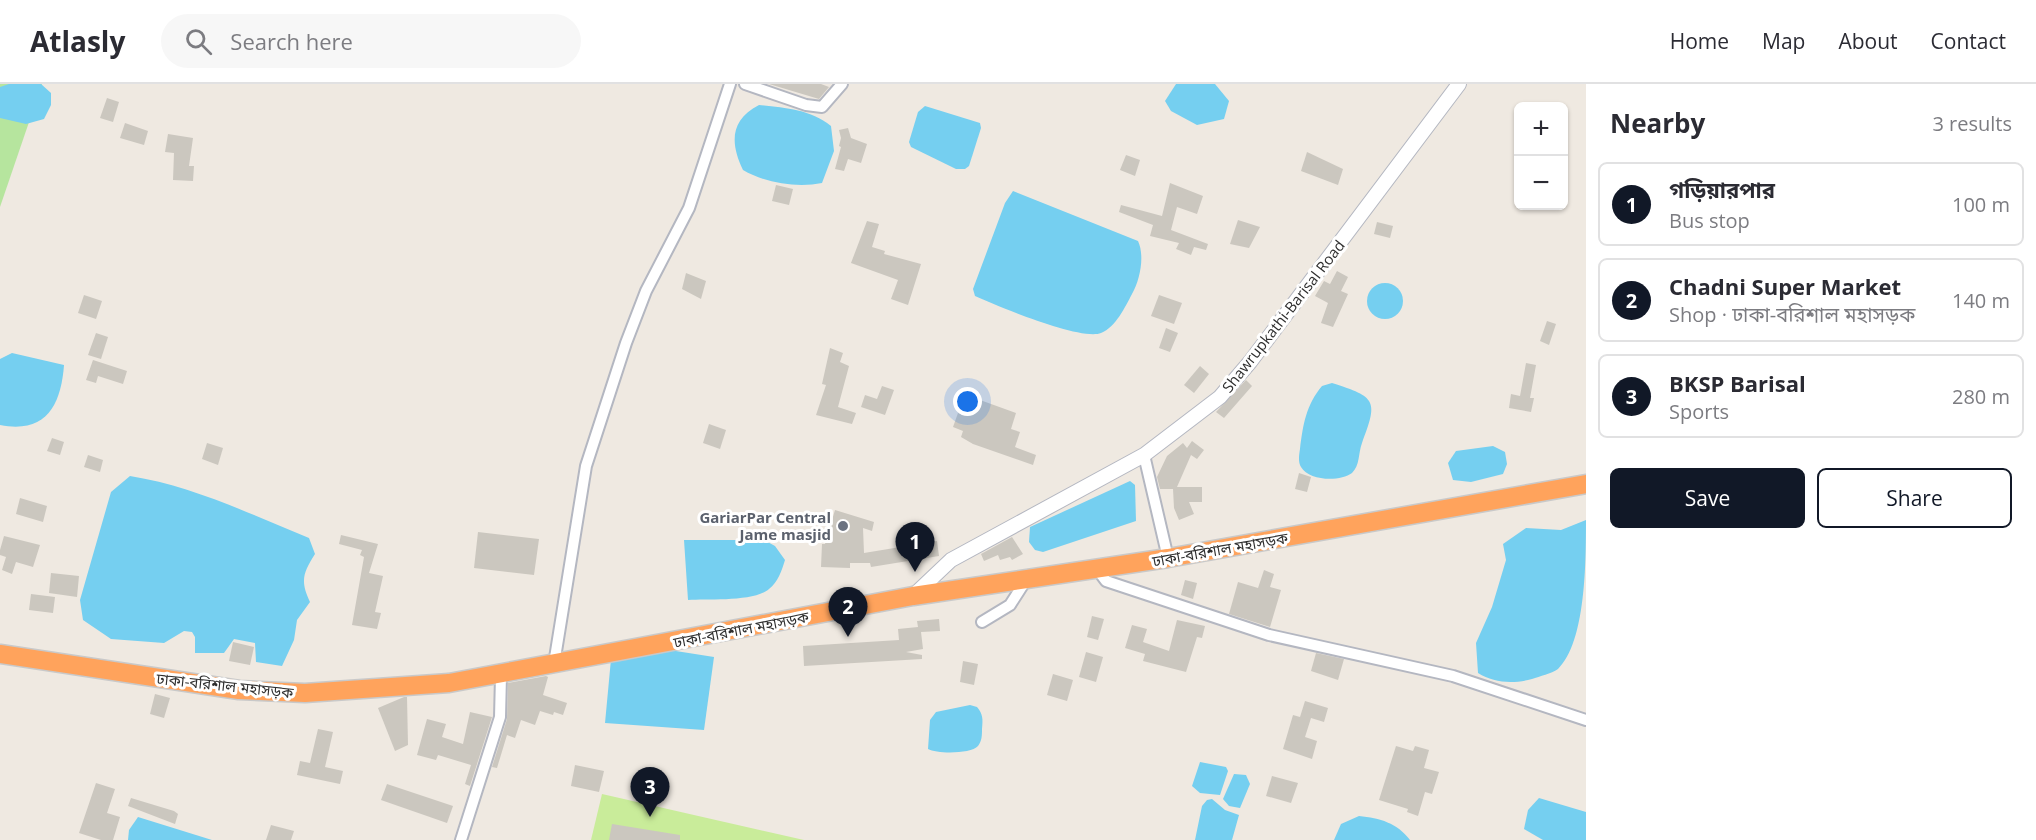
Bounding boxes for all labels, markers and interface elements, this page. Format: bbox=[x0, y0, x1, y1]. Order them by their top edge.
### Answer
search box bbox=[161, 14, 581, 68]
text: Atlasly bbox=[30, 22, 125, 60]
icon: search bbox=[182, 25, 215, 58]
text: Search here bbox=[230, 26, 353, 56]
text: Home bbox=[1670, 27, 1729, 55]
text: Map bbox=[1762, 27, 1805, 55]
text: About bbox=[1838, 27, 1898, 55]
text: Contact bbox=[1931, 27, 2006, 55]
map controls bbox=[1514, 102, 1568, 210]
button: + bbox=[1514, 102, 1568, 156]
text: Nearby bbox=[1610, 105, 1705, 141]
text: 3 results bbox=[1932, 110, 2012, 137]
button: − bbox=[1514, 156, 1568, 210]
text: গড়িয়ারপার bbox=[1669, 174, 1775, 204]
text: 1 bbox=[1626, 191, 1637, 218]
text: 100 m bbox=[1952, 191, 2010, 218]
text: Bus stop bbox=[1669, 207, 1750, 234]
street label: Shawrupkathi-Barisal Road bbox=[1217, 236, 1349, 396]
text: Chadni Super Market bbox=[1669, 271, 1901, 301]
text: 2 bbox=[1626, 287, 1637, 314]
text: 140 m bbox=[1952, 287, 2010, 314]
text: Shop · ঢাকা-বরিশাল মহাসড়ক bbox=[1669, 301, 1915, 328]
text: BKSP Barisal bbox=[1669, 368, 1806, 398]
text: 3 bbox=[1626, 383, 1637, 410]
text: 280 m bbox=[1952, 383, 2010, 410]
your location bbox=[953, 387, 982, 416]
text: Sports bbox=[1669, 398, 1729, 425]
button: Save bbox=[1610, 468, 1805, 528]
button: Share bbox=[1817, 468, 2012, 528]
place label: GariarPar Central Jame masjid bbox=[699, 507, 831, 544]
marker: GariarPar Central Jame masjid bbox=[836, 519, 850, 533]
pin: 1 bbox=[896, 522, 934, 572]
street label: ঢাকা-বরিশাল মহাসড়ক bbox=[1150, 527, 1290, 571]
pin: 2 bbox=[828, 588, 868, 637]
street label: ঢাকা-বরিশাল মহাসড়ক bbox=[671, 606, 811, 652]
street label: ঢাকা-বরিশাল মহাসড়ক bbox=[155, 668, 295, 702]
pin: 3 bbox=[630, 768, 670, 817]

